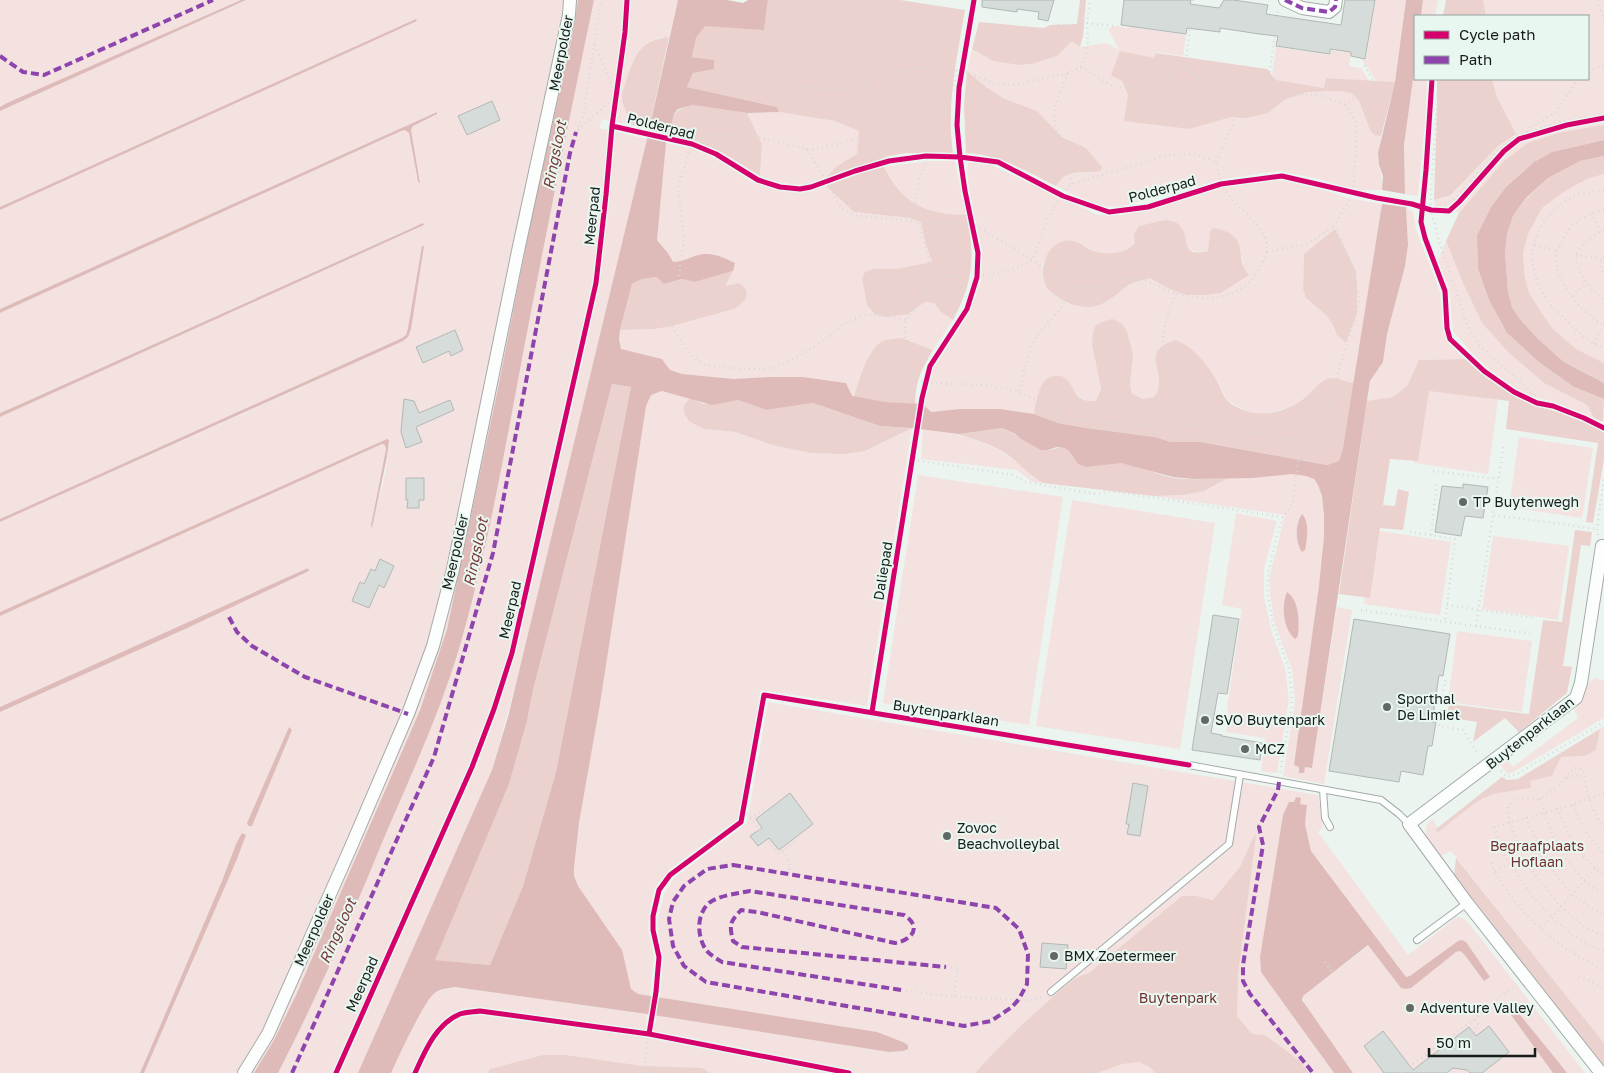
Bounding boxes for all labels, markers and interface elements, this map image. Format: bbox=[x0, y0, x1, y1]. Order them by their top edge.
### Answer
street label: Meerpolder bbox=[545, 13, 576, 92]
legend bbox=[1414, 15, 1589, 80]
text: Cycle path bbox=[1459, 25, 1535, 43]
text: Path bbox=[1459, 50, 1492, 68]
street label: Polderpad bbox=[626, 109, 697, 142]
water label: Ringsloot bbox=[539, 117, 571, 191]
street label: Polderpad bbox=[1126, 171, 1197, 206]
street label: Meerpad bbox=[580, 186, 603, 246]
place label: TP Buytenwegh bbox=[1473, 493, 1579, 510]
marker: TP Buytenwegh bbox=[1457, 496, 1469, 508]
street label: Meerpolder bbox=[438, 512, 472, 591]
water label: Ringsloot bbox=[459, 514, 492, 588]
street label: Daliepad bbox=[869, 540, 896, 601]
street label: Meerpad bbox=[495, 579, 524, 640]
place label: Sporthal De Limiet bbox=[1397, 690, 1460, 723]
street label: Buytenparklaan bbox=[1482, 693, 1577, 772]
street label: Buytenparklaan bbox=[892, 696, 1000, 729]
marker: Sporthal De Limiet bbox=[1381, 701, 1393, 713]
place label: SVO Buytenpark bbox=[1215, 711, 1325, 728]
marker: SVO Buytenpark bbox=[1199, 714, 1211, 726]
place label: MCZ bbox=[1255, 740, 1285, 757]
marker: MCZ bbox=[1239, 743, 1251, 755]
place label: Zovoc Beachvolleybal bbox=[957, 819, 1060, 852]
marker: Zovoc Beachvolleybal bbox=[941, 830, 953, 842]
park label: Begraafplaats Hoflaan bbox=[1490, 837, 1584, 870]
street label: Meerpolder bbox=[290, 891, 337, 969]
water label: Ringsloot bbox=[315, 893, 361, 966]
place label: BMX Zoetermeer bbox=[1064, 947, 1177, 964]
marker: BMX Zoetermeer bbox=[1048, 950, 1060, 962]
street label: Meerpad bbox=[342, 953, 381, 1014]
park label: Buytenpark bbox=[1139, 989, 1217, 1006]
place label: Adventure Valley bbox=[1420, 999, 1534, 1016]
marker: Adventure Valley bbox=[1404, 1002, 1416, 1014]
scale bar bbox=[1429, 1026, 1535, 1058]
text: 50 m bbox=[1436, 1033, 1471, 1051]

